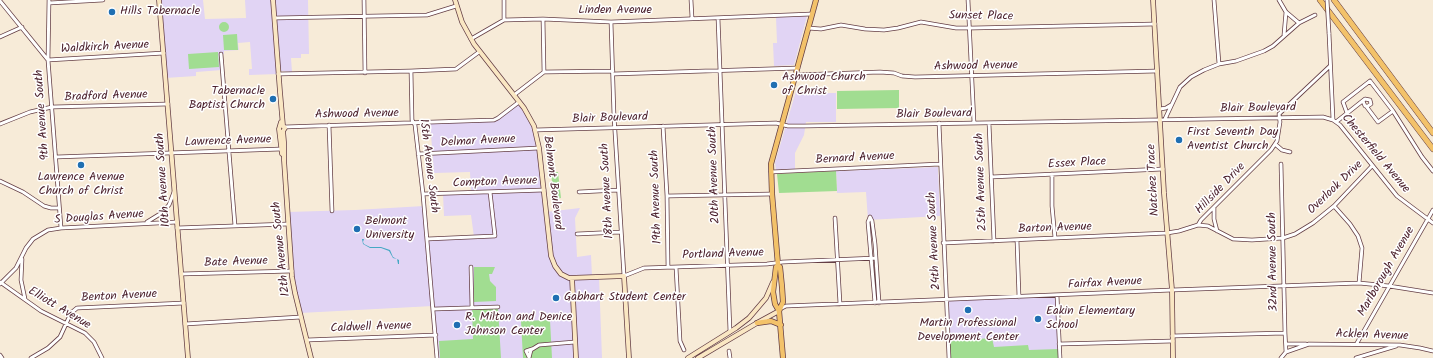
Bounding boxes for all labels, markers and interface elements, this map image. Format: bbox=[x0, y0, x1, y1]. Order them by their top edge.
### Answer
street label: Linden Avenue bbox=[578, 4, 652, 18]
place label: Hills Tabernacle bbox=[120, 5, 200, 19]
marker: Hills Tabernacle bbox=[107, 7, 117, 17]
street label: Sunset Place bbox=[949, 9, 1013, 25]
street label: Waldkirch Avenue bbox=[61, 38, 149, 58]
street label: Ashwood Avenue bbox=[934, 59, 1018, 75]
street label: 9th Avenue South bbox=[33, 69, 53, 161]
place label: Ashwood Church of Christ bbox=[782, 71, 866, 99]
marker: Ashwood Church of Christ bbox=[769, 80, 779, 90]
place label: Tabernacle Baptist Church bbox=[189, 85, 265, 113]
street label: Bradford Avenue bbox=[64, 88, 148, 106]
marker: Tabernacle Baptist Church bbox=[268, 94, 278, 104]
street label: Blair Boulevard bbox=[1220, 101, 1296, 117]
street label: Ashwood Avenue bbox=[315, 107, 399, 123]
street label: Blair Boulevard bbox=[896, 107, 972, 123]
street label: Blair Boulevard bbox=[572, 110, 648, 128]
street label: Chesterfield Avenue bbox=[1338, 111, 1412, 197]
street label: 15th Avenue South bbox=[415, 118, 441, 214]
street label: 20th Avenue South bbox=[706, 126, 724, 224]
place label: First Seventh Day Aventist Church bbox=[1187, 126, 1278, 154]
street label: 10th Avenue South bbox=[154, 132, 174, 228]
street label: Lawrence Avenue bbox=[184, 133, 272, 151]
street label: Delmar Avenue bbox=[440, 133, 516, 151]
street label: 25th Avenue South bbox=[973, 133, 991, 231]
street label: Belmont Boulevard bbox=[539, 135, 565, 231]
marker: First Seventh Day Aventist Church bbox=[1174, 135, 1184, 145]
street label: 18th Avenue South bbox=[598, 143, 618, 239]
street label: Natchez Trace bbox=[1145, 143, 1163, 217]
street label: 19th Avenue South bbox=[648, 150, 666, 244]
street label: Bernard Avenue bbox=[815, 150, 895, 168]
street label: Essex Place bbox=[1047, 155, 1107, 173]
street label: Overlook Drive bbox=[1305, 158, 1367, 218]
marker: Lawrence Avenue Church of Christ bbox=[76, 160, 86, 170]
street label: Hillside Drive bbox=[1193, 160, 1249, 218]
place label: Lawrence Avenue Church of Christ bbox=[38, 171, 124, 199]
street label: Compton Avenue bbox=[453, 174, 537, 192]
street label: 24th Avenue South bbox=[925, 192, 945, 290]
street label: 12th Avenue South bbox=[270, 201, 294, 297]
street label: S Douglas Avenue bbox=[54, 208, 144, 228]
street label: 32nd Avenue South bbox=[1266, 212, 1282, 312]
place label: Belmont University bbox=[365, 215, 414, 243]
street label: Barton Avenue bbox=[1018, 221, 1092, 237]
marker: Belmont University bbox=[352, 224, 362, 234]
street label: Marlborough Avenue bbox=[1355, 225, 1419, 319]
street label: Portland Avenue bbox=[682, 246, 764, 264]
street label: Bate Avenue bbox=[204, 255, 268, 271]
street label: Fairfax Avenue bbox=[1068, 275, 1142, 293]
street label: Elliott Avenue bbox=[25, 285, 93, 333]
street label: Benton Avenue bbox=[81, 288, 157, 306]
place label: Gabhart Student Center bbox=[564, 291, 686, 305]
marker: Gabhart Student Center bbox=[551, 293, 561, 303]
marker: Martin Professional Development Center bbox=[963, 305, 973, 315]
place label: Eakin Elementary School bbox=[1046, 305, 1135, 333]
place label: R. Milton and Denice Johnson Center bbox=[465, 311, 572, 339]
marker: Eakin Elementary School bbox=[1033, 314, 1043, 324]
place label: Martin Professional Development Center bbox=[917, 317, 1019, 345]
street label: Caldwell Avenue bbox=[330, 319, 412, 337]
marker: R. Milton and Denice Johnson Center bbox=[452, 320, 462, 330]
street label: Acklen Avenue bbox=[1335, 328, 1409, 344]

